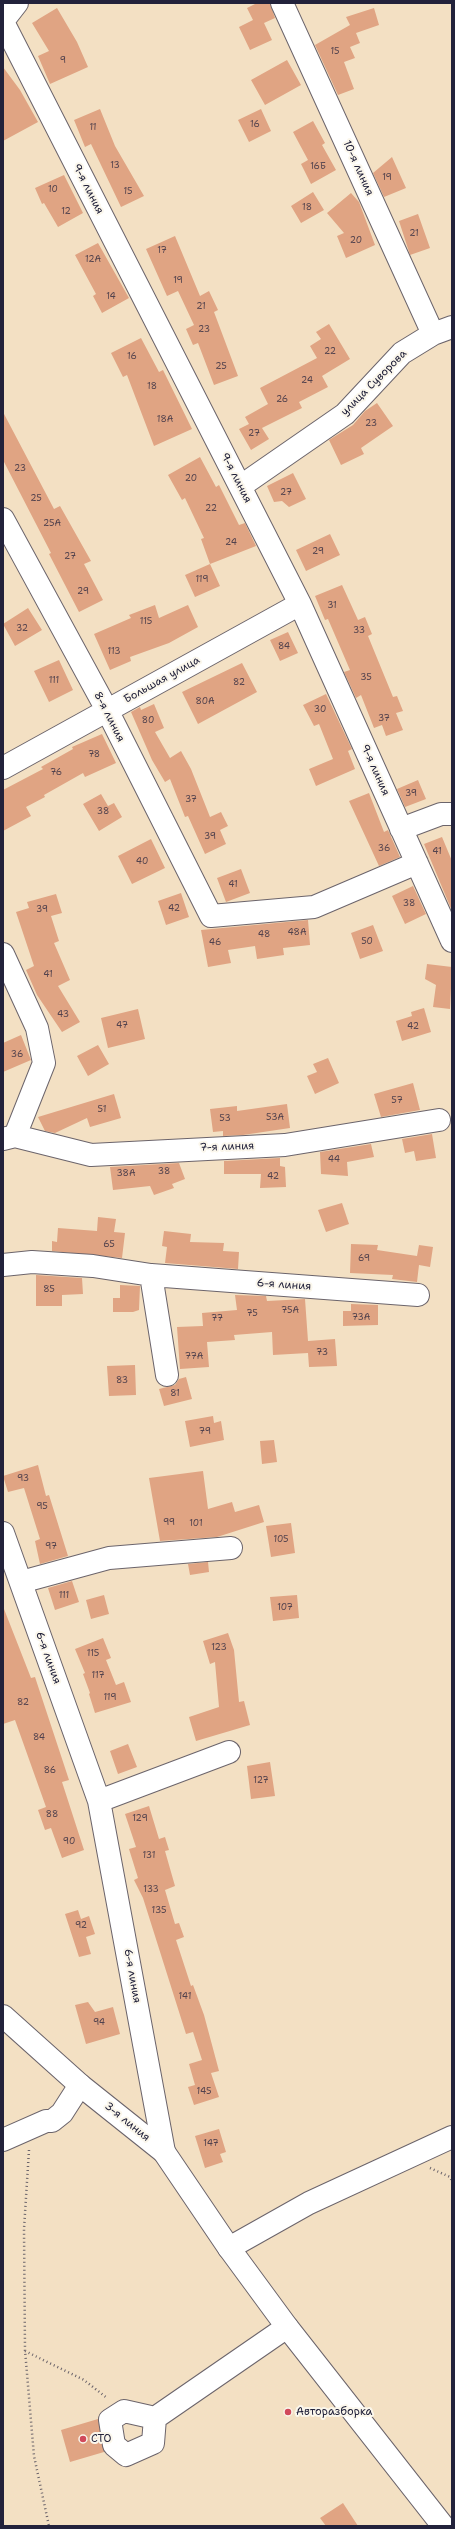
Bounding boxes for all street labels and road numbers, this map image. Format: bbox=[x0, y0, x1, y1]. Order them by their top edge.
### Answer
street label: 10-я линия bbox=[340, 138, 376, 198]
street label: 9-я линия bbox=[70, 162, 106, 216]
street label: улица Суворова bbox=[338, 347, 410, 419]
street label: 9-я линия bbox=[218, 451, 254, 505]
street label: Большая улица bbox=[122, 654, 202, 706]
street label: 8-я линия bbox=[91, 690, 127, 744]
street label: 9-я линия bbox=[358, 742, 392, 798]
street label: 7-я линия bbox=[200, 1139, 254, 1155]
street label: 6-я линия bbox=[256, 1277, 312, 1293]
street label: 6-я линия bbox=[32, 1630, 64, 1686]
street label: 6-я линия bbox=[121, 1948, 143, 2004]
street label: 3-я линия bbox=[102, 2100, 152, 2144]

